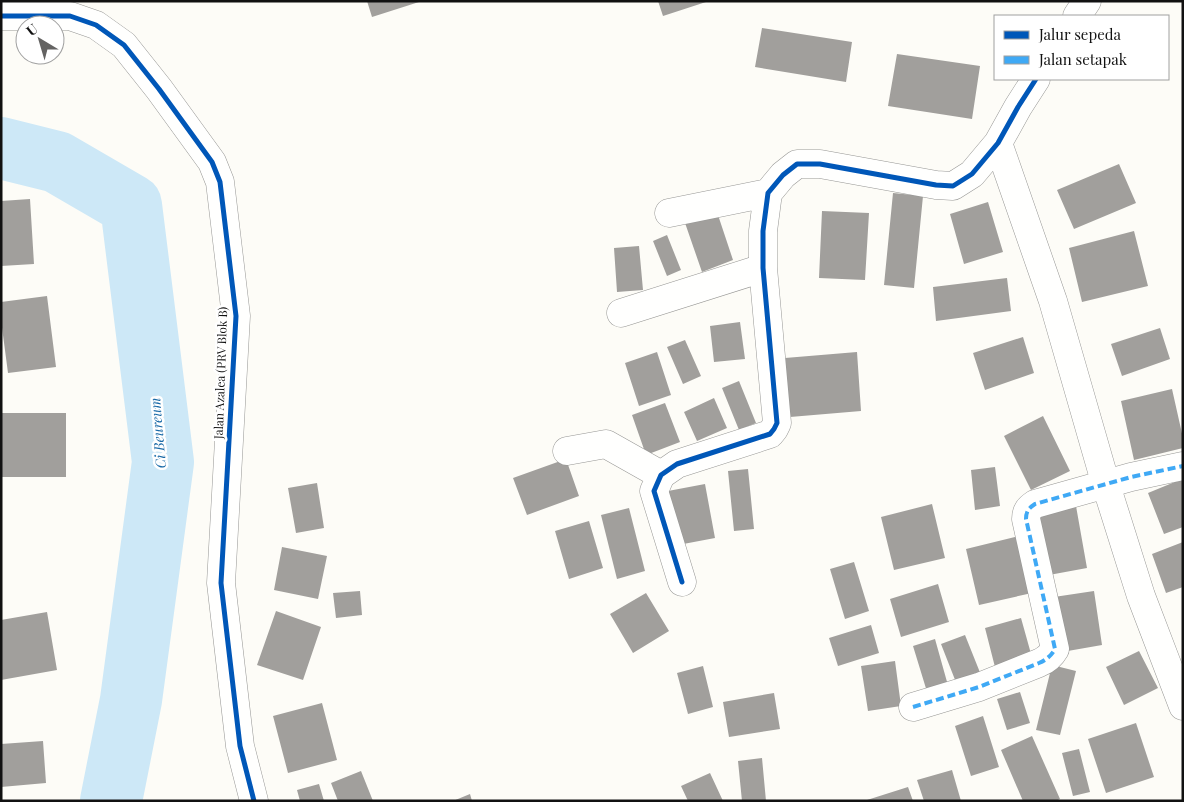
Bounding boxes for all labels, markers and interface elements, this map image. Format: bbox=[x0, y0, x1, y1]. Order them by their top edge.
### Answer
north arrow bbox=[15, 15, 65, 65]
legend bbox=[994, 15, 1169, 80]
text: U bbox=[22, 19, 42, 40]
text: Jalur sepeda bbox=[1038, 24, 1121, 44]
text: Jalan setapak bbox=[1038, 49, 1128, 69]
street label: Jalan Azalea (PRV Blok B) bbox=[210, 307, 230, 440]
water label: Ci Beureum bbox=[145, 397, 170, 469]

